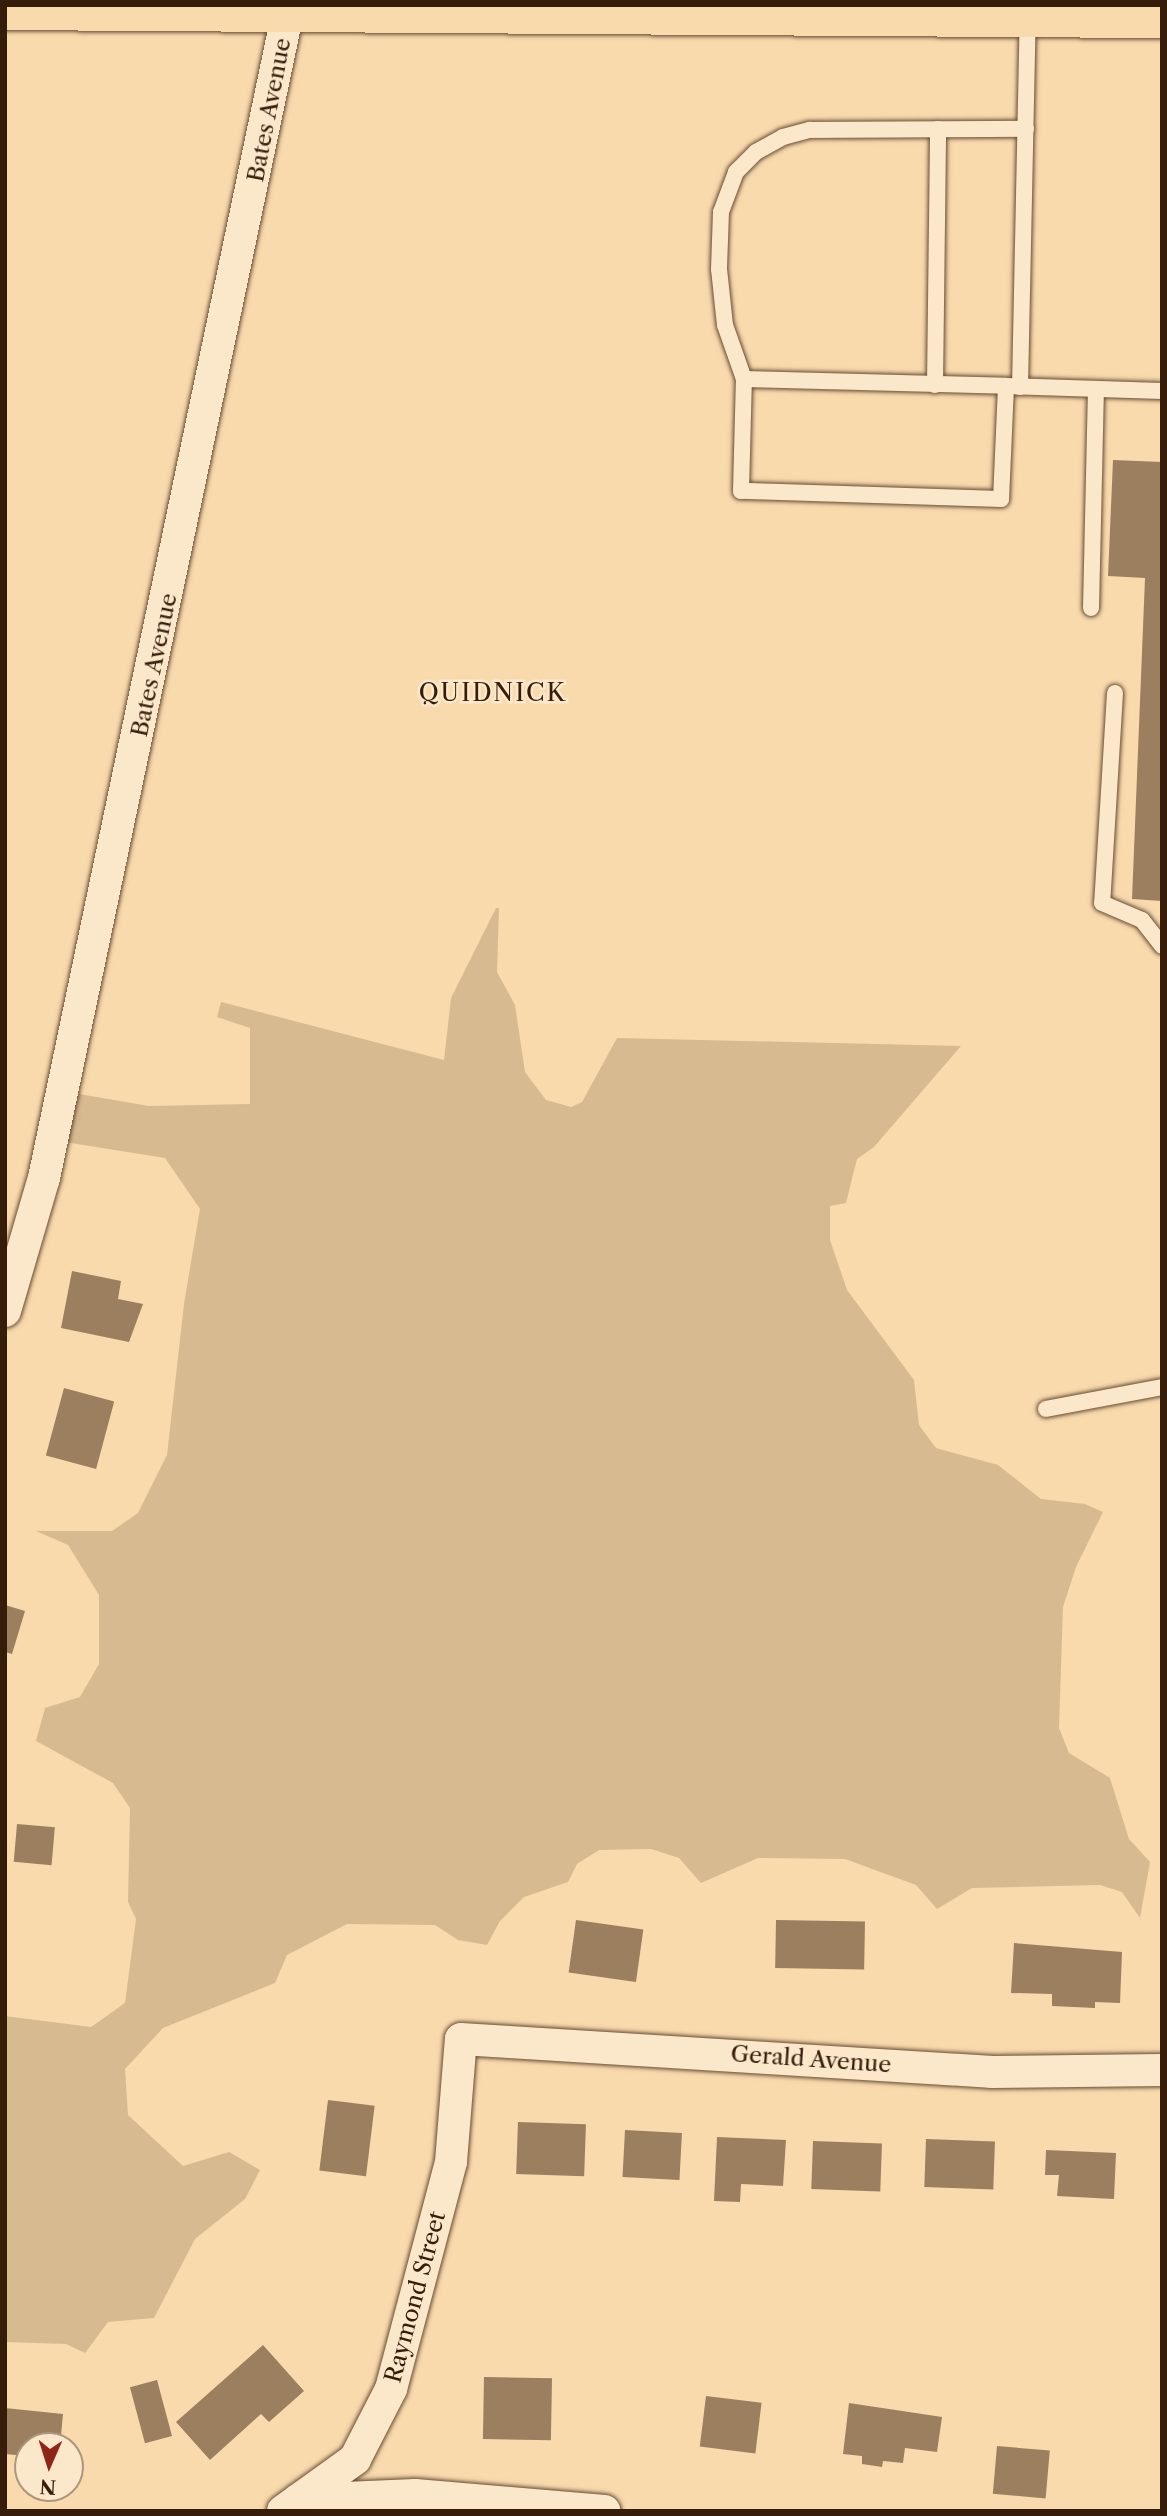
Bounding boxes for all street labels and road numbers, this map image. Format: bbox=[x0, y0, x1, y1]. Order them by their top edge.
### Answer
street label: Bates Avenue bbox=[241, 35, 297, 185]
street label: Bates Avenue bbox=[125, 590, 183, 740]
street label: Gerald Avenue bbox=[729, 2040, 893, 2078]
street label: Raymond Street bbox=[379, 2208, 451, 2386]

